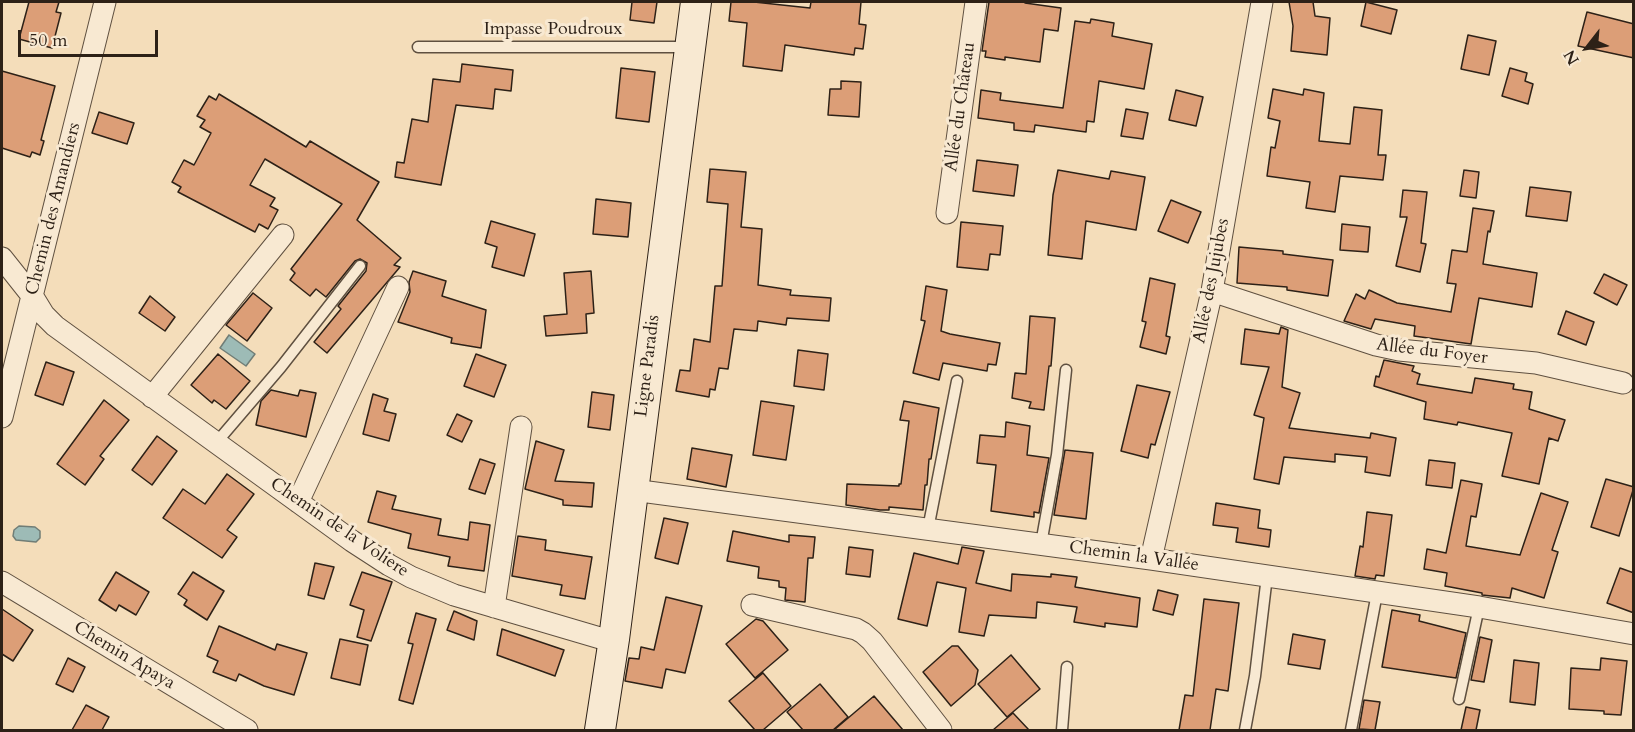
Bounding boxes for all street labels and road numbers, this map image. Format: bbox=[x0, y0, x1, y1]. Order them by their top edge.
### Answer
street label: Impasse Poudroux bbox=[484, 19, 622, 41]
street label: Allée du Château bbox=[941, 41, 981, 173]
street label: Chemin des Amandiers bbox=[22, 120, 86, 298]
street label: Allée des Jujubes bbox=[1189, 217, 1235, 345]
street label: Ligne Paradis bbox=[631, 314, 665, 418]
street label: Allée du Foyer bbox=[1375, 334, 1489, 370]
street label: Chemin de la Voliere bbox=[266, 474, 412, 582]
street label: Chemin la Vallée bbox=[1068, 537, 1200, 577]
street label: Chemin Apaya bbox=[69, 617, 179, 695]

